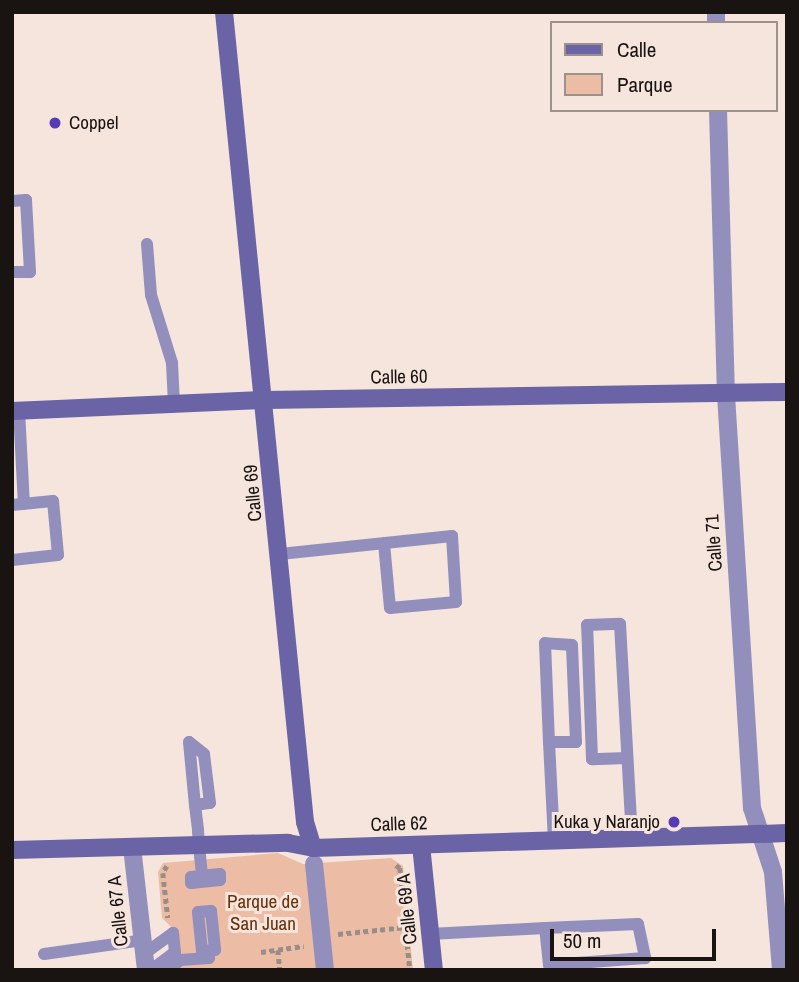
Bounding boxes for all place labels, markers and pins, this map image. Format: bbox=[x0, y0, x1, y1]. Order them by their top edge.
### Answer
place label: Coppel bbox=[69, 112, 118, 134]
marker: Coppel bbox=[47, 115, 63, 131]
place label: Kuka y Naranjo bbox=[553, 811, 660, 833]
marker: Kuka y Naranjo bbox=[666, 814, 682, 830]

